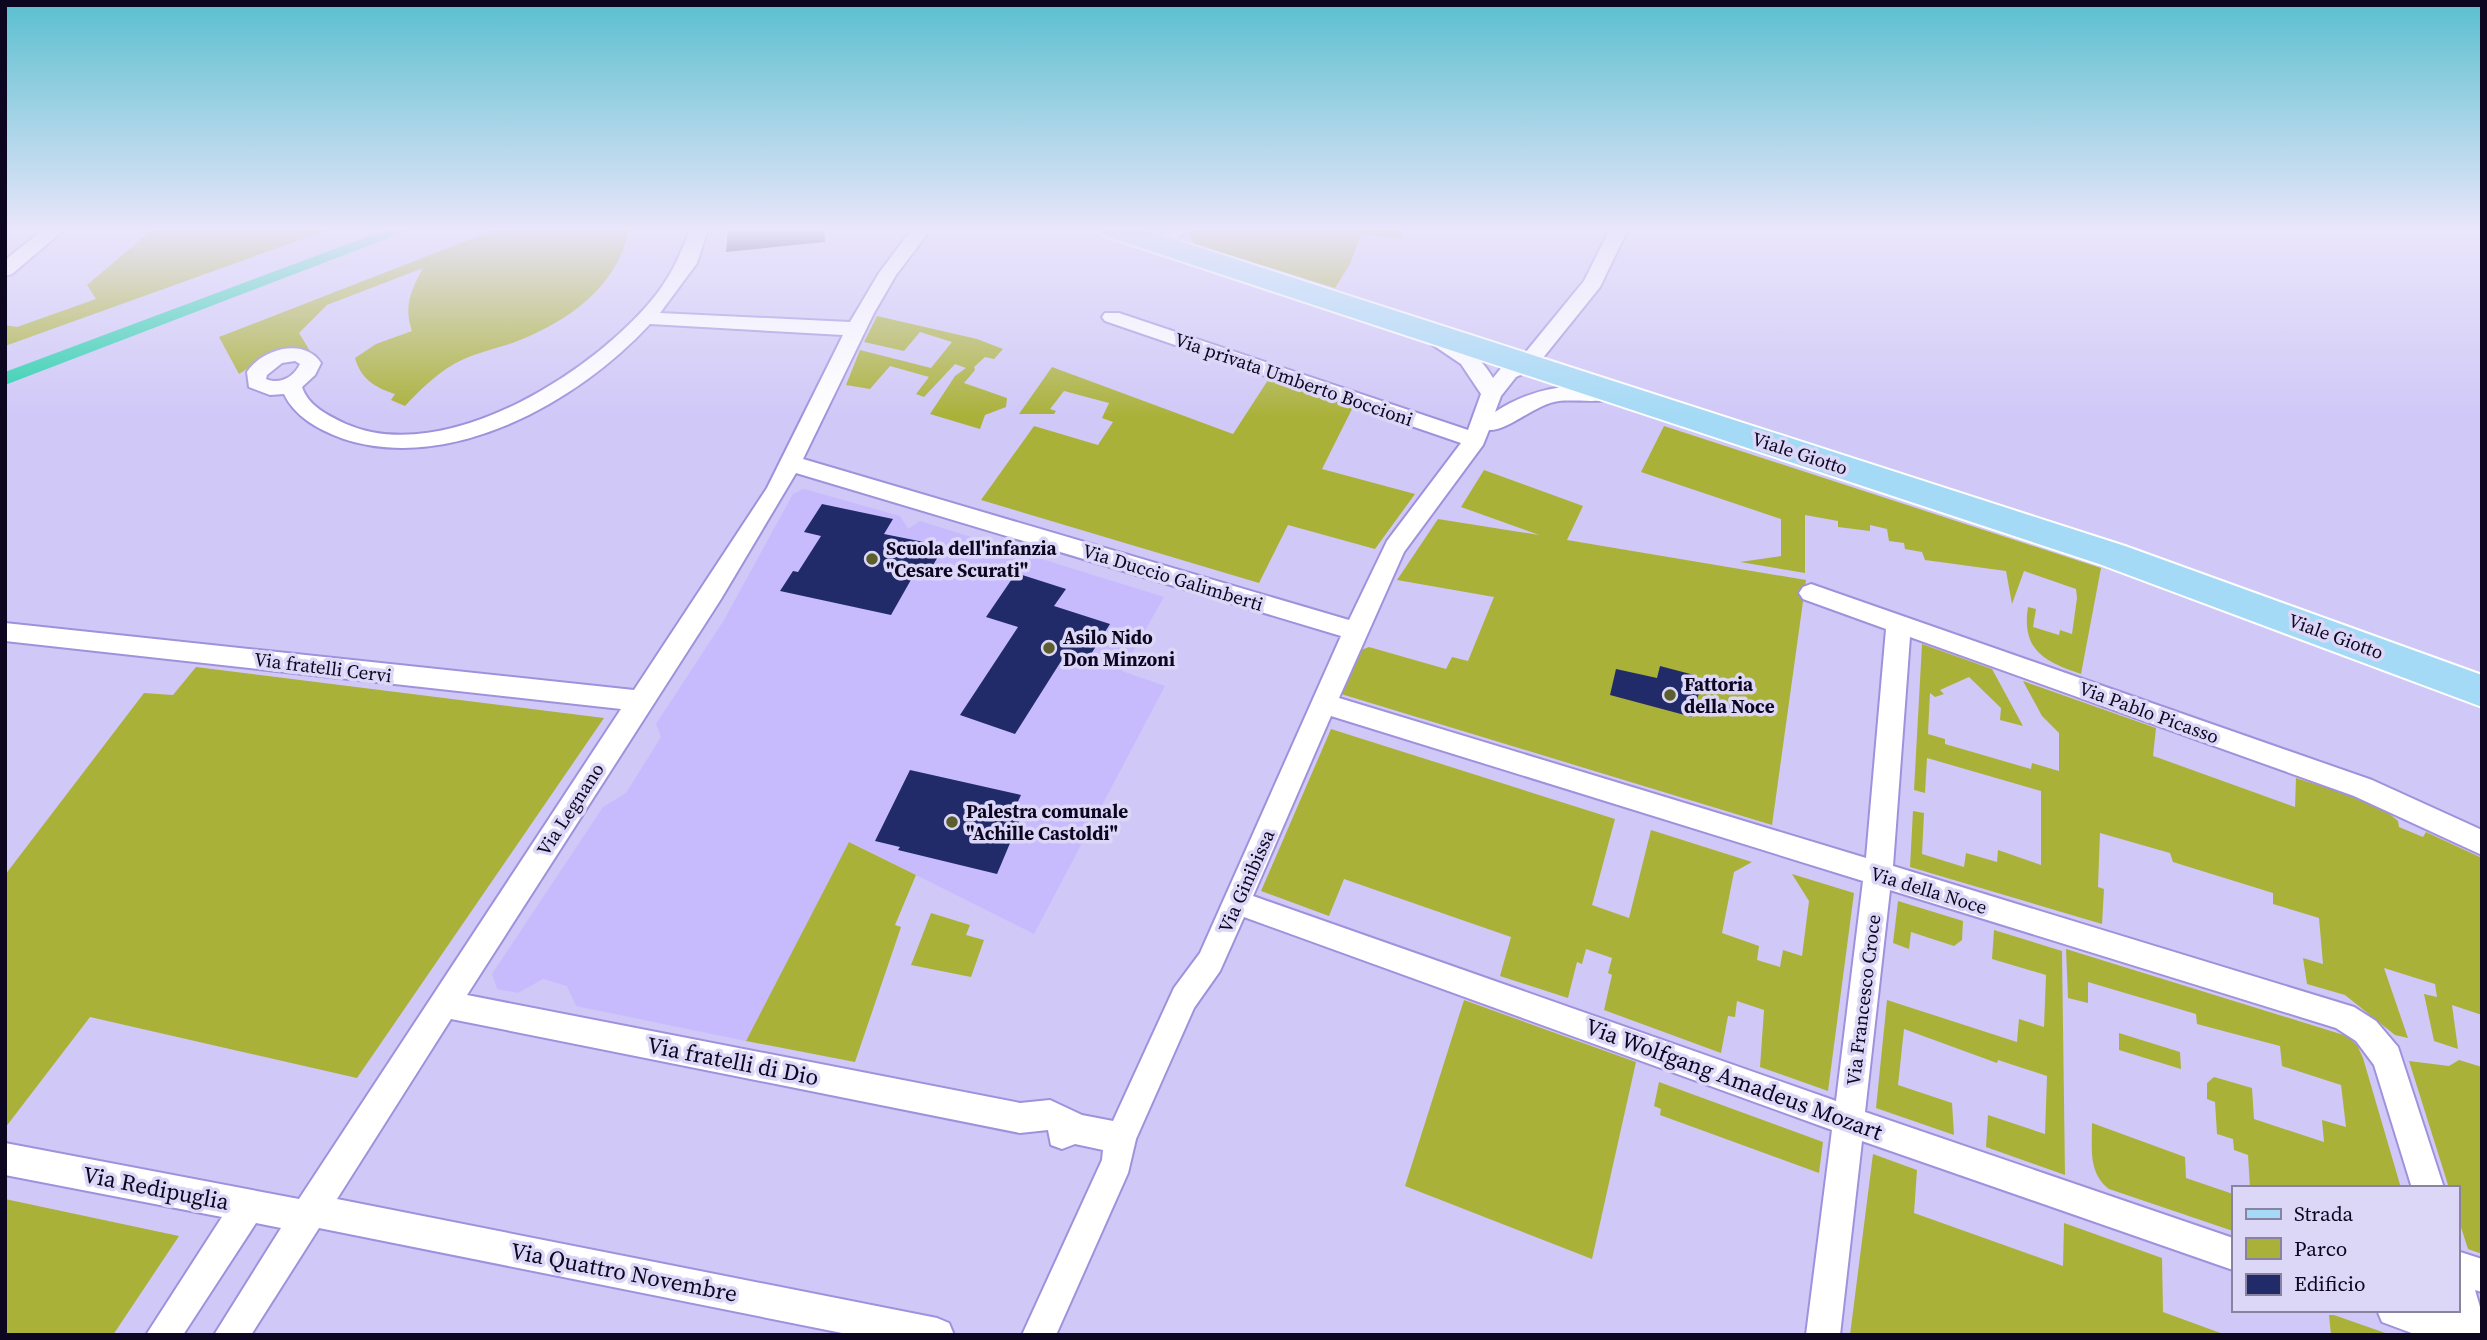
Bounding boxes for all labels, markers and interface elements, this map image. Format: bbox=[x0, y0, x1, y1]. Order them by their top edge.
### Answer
street label: Via privata Umberto Boccioni bbox=[1171, 326, 1417, 432]
street label: Viale Giotto bbox=[1749, 425, 1851, 481]
place label: Scuola dell'infanzia "Cesare Scurati" bbox=[886, 535, 1057, 583]
street label: Via Duccio Galimberti bbox=[1080, 537, 1267, 617]
marker: Scuola dell'infanzia "Cesare Scurati" bbox=[864, 551, 880, 567]
street label: Viale Giotto bbox=[2285, 607, 2387, 665]
place label: Asilo Nido Don Minzoni bbox=[1063, 624, 1175, 672]
marker: Asilo Nido Don Minzoni bbox=[1041, 640, 1057, 656]
street label: Via fratelli Cervi bbox=[253, 646, 394, 688]
place label: Fattoria della Noce bbox=[1684, 671, 1775, 719]
street label: Via Pablo Picasso bbox=[2075, 675, 2223, 749]
marker: Fattoria della Noce bbox=[1662, 687, 1678, 703]
street label: Via Legnano bbox=[530, 758, 610, 860]
place label: Palestra comunale "Achille Castoldi" bbox=[966, 798, 1128, 846]
marker: Palestra comunale "Achille Castoldi" bbox=[944, 814, 960, 830]
street label: Via Ginibissa bbox=[1212, 825, 1280, 937]
street label: Via della Noce bbox=[1868, 860, 1990, 920]
street label: Via Francesco Croce bbox=[1840, 913, 1886, 1087]
street label: Via Wolfgang Amadeus Mozart bbox=[1581, 1010, 1888, 1148]
street label: Via fratelli di Dio bbox=[645, 1029, 821, 1093]
street label: Via Redipuglia bbox=[80, 1158, 232, 1218]
legend bbox=[2232, 1186, 2459, 1312]
text: Strada bbox=[2294, 1199, 2353, 1228]
street label: Via Quattro Novembre bbox=[508, 1234, 740, 1310]
text: Parco bbox=[2294, 1234, 2347, 1263]
text: Edificio bbox=[2294, 1269, 2366, 1298]

